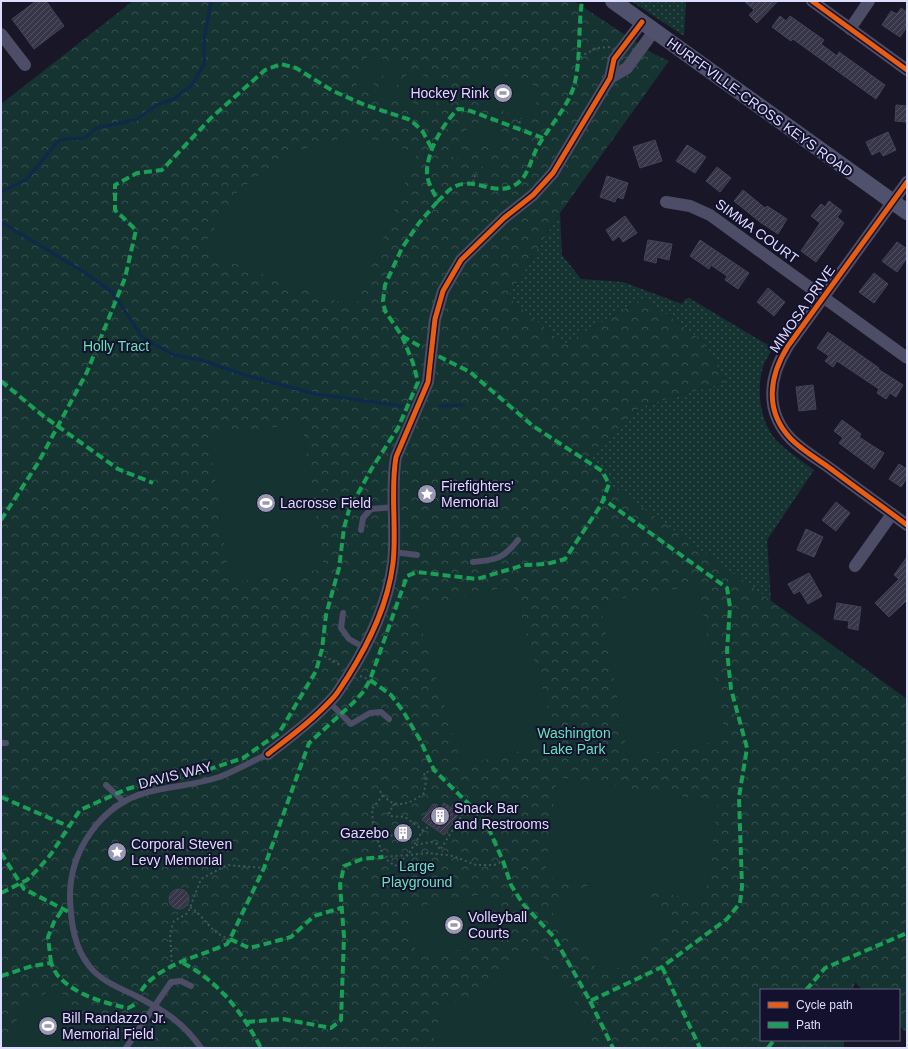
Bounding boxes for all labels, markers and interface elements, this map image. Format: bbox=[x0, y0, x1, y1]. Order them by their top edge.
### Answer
street label: HURFFVILLE-CROSS KEYS ROAD bbox=[664, 34, 856, 180]
sports icon: Hockey Rink bbox=[492, 82, 514, 104]
place label: Hockey Rink bbox=[410, 85, 490, 101]
street label: SIMMA COURT bbox=[712, 196, 802, 267]
street label: MIMOSA DRIVE bbox=[766, 262, 838, 356]
park label: Holly Tract bbox=[83, 338, 149, 354]
place label: Firefighters' Memorial bbox=[441, 478, 514, 510]
place icon: Firefighters' Memorial bbox=[416, 483, 438, 505]
sports icon: Lacrosse Field bbox=[255, 492, 277, 514]
place label: Lacrosse Field bbox=[280, 495, 371, 511]
park label: Washington Lake Park bbox=[537, 725, 611, 757]
street label: DAVIS WAY bbox=[137, 758, 214, 792]
place label: Snack Bar and Restrooms bbox=[454, 800, 549, 832]
building icon: Snack Bar and Restrooms bbox=[429, 805, 451, 827]
building icon: Gazebo bbox=[392, 822, 414, 844]
place label: Gazebo bbox=[340, 825, 389, 841]
place label: Corporal Steven Levy Memorial bbox=[131, 836, 232, 868]
place icon: Corporal Steven Levy Memorial bbox=[106, 841, 128, 863]
park label: Large Playground bbox=[382, 858, 452, 890]
place label: Volleyball Courts bbox=[468, 909, 527, 941]
sports icon: Volleyball Courts bbox=[443, 914, 465, 936]
legend bbox=[760, 989, 900, 1041]
text: Cycle path bbox=[796, 998, 853, 1012]
place label: Bill Randazzo Jr. Memorial Field bbox=[62, 1010, 166, 1042]
sports icon: Bill Randazzo Jr. Memorial Field bbox=[37, 1015, 59, 1037]
text: Path bbox=[796, 1018, 821, 1032]

